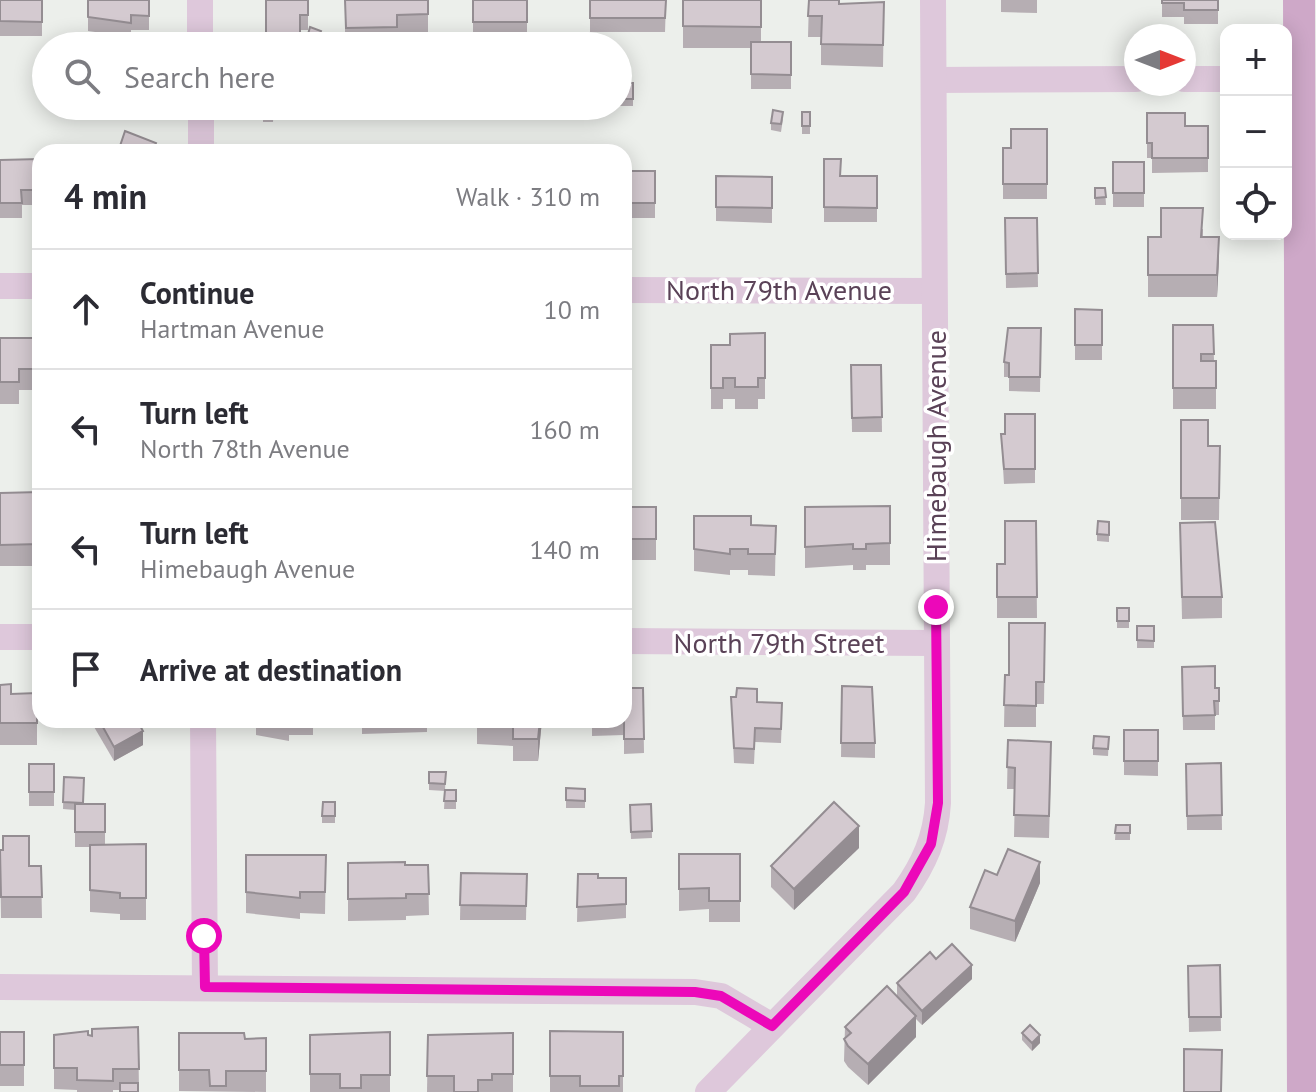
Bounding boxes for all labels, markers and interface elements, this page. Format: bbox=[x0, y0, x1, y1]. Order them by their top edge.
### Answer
north arrow bbox=[1124, 24, 1196, 96]
map controls bbox=[1220, 24, 1292, 240]
button: + bbox=[1220, 24, 1292, 96]
search box bbox=[32, 32, 632, 120]
icon: search bbox=[60, 54, 104, 98]
text: Search here bbox=[124, 57, 275, 96]
button: − bbox=[1220, 96, 1292, 168]
button: locate bbox=[1220, 168, 1292, 240]
text: 4 min bbox=[64, 174, 147, 218]
text: Walk · 310 m bbox=[456, 180, 600, 213]
street label: North 79th Avenue bbox=[666, 271, 892, 308]
text: Continue bbox=[140, 273, 254, 312]
icon: ahead bbox=[64, 287, 108, 331]
text: 10 m bbox=[544, 293, 600, 326]
text: Hartman Avenue bbox=[140, 312, 324, 345]
street label: Himebaugh Avenue bbox=[917, 330, 954, 562]
text: Turn left bbox=[140, 393, 248, 432]
icon: left bbox=[64, 407, 108, 451]
text: 160 m bbox=[529, 413, 600, 446]
text: North 78th Avenue bbox=[140, 432, 350, 465]
text: Turn left bbox=[140, 513, 248, 552]
icon: left bbox=[64, 527, 108, 571]
text: 140 m bbox=[529, 533, 600, 566]
text: Himebaugh Avenue bbox=[140, 552, 355, 585]
route end bbox=[918, 589, 954, 625]
street label: North 79th Street bbox=[674, 624, 885, 661]
icon: arrive bbox=[64, 647, 108, 691]
text: Arrive at destination bbox=[140, 650, 402, 689]
route start bbox=[186, 918, 222, 954]

